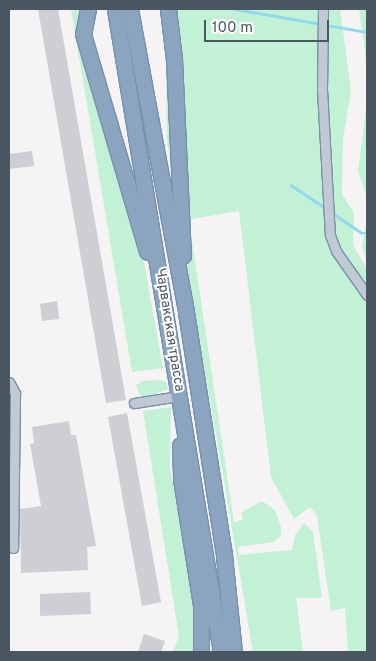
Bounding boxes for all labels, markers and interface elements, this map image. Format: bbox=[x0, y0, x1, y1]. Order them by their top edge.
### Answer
scale bar bbox=[206, 10, 331, 42]
text: 100 m bbox=[212, 19, 253, 38]
street label: Чарвакская трасса bbox=[151, 267, 187, 393]

